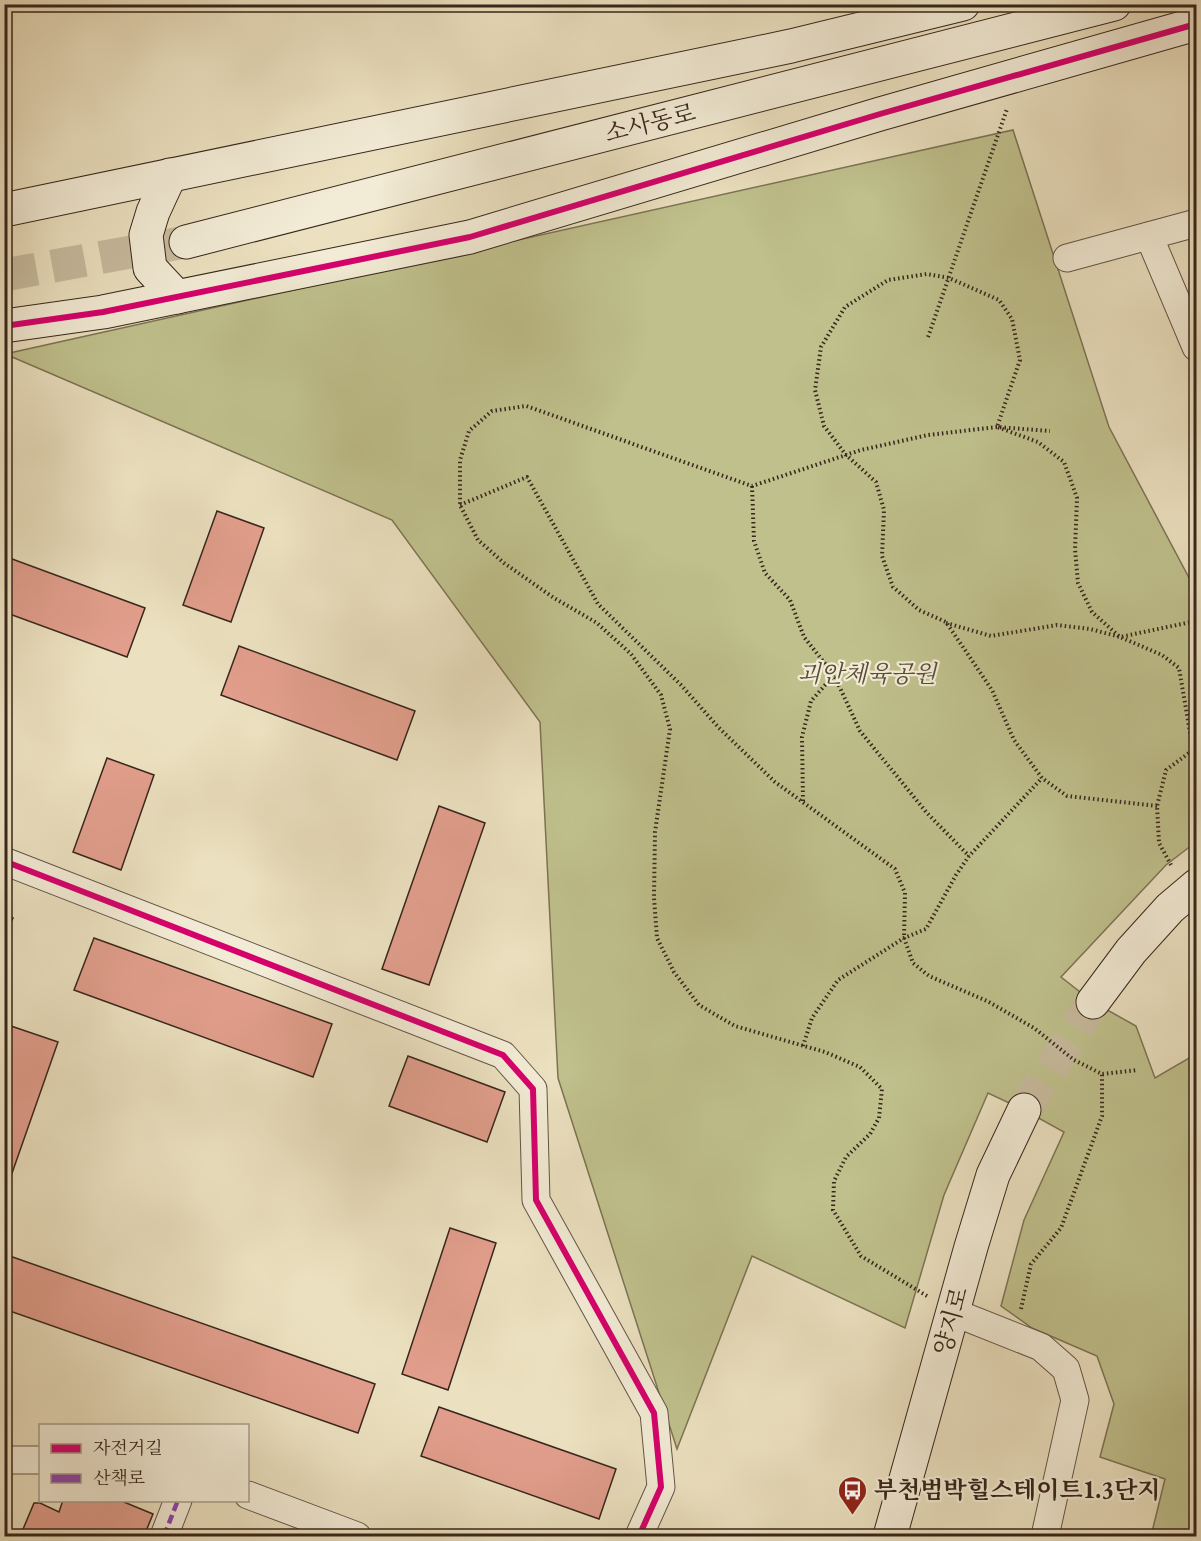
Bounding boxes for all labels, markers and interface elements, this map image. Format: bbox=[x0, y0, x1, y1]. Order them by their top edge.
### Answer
street label: 소사동로 bbox=[601, 96, 699, 149]
park label: 괴안체육공원 bbox=[797, 658, 938, 689]
street label: 양지로 bbox=[927, 1283, 974, 1358]
legend bbox=[39, 1424, 249, 1502]
text: 자전거길 bbox=[93, 1436, 163, 1459]
text: 산책로 bbox=[93, 1466, 145, 1489]
bus stop icon: 부천범박힐스테이트1.3단지 bbox=[837, 1474, 869, 1516]
place label: 부천범박힐스테이트1.3단지 bbox=[874, 1474, 1160, 1505]

